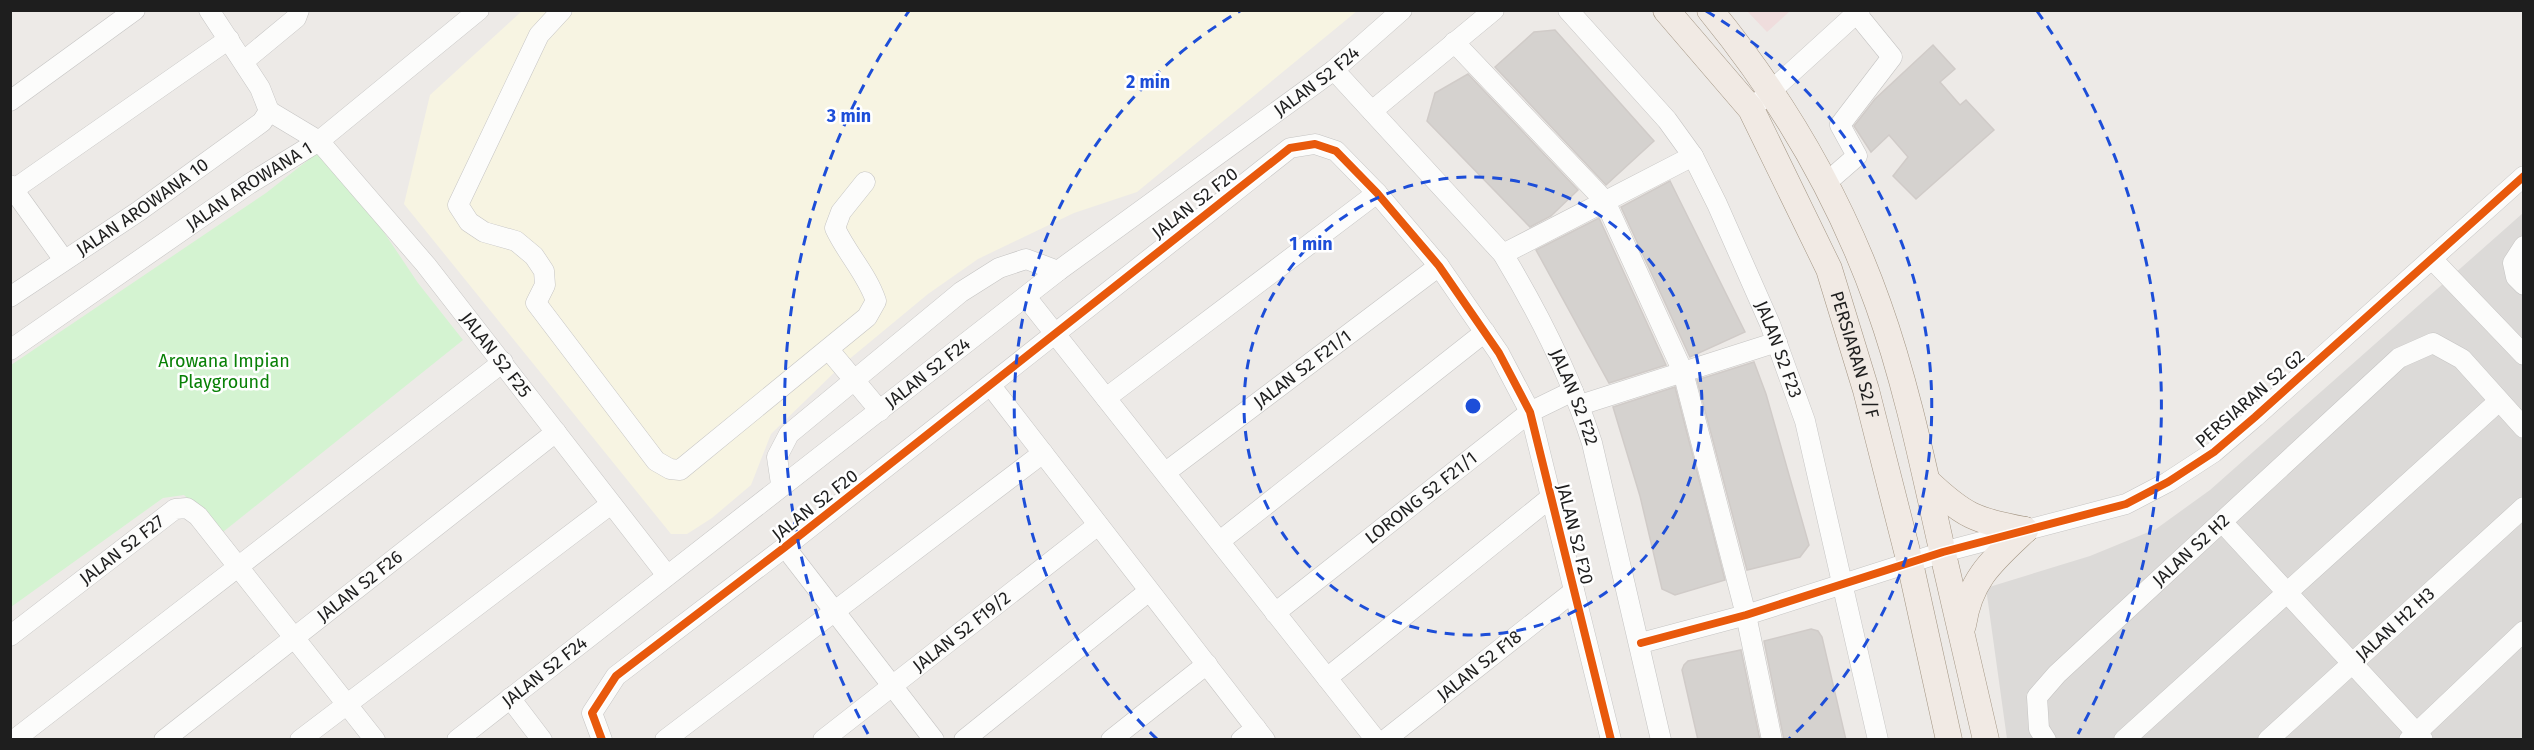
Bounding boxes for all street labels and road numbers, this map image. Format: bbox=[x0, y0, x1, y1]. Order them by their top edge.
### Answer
street label: JALAN S2 F24 bbox=[1269, 41, 1364, 121]
street label: JALAN AROWANA 1 bbox=[182, 137, 316, 235]
street label: JALAN AROWANA 10 bbox=[72, 153, 213, 261]
street label: JALAN S2 F20 bbox=[1148, 163, 1242, 243]
street label: PERSIARAN S2/F bbox=[1825, 289, 1884, 421]
street label: JALAN S2 F23 bbox=[1750, 297, 1807, 401]
street label: JALAN S2 F25 bbox=[456, 308, 536, 402]
street label: JALAN S2 F21/1 bbox=[1249, 325, 1356, 413]
street label: JALAN S2 F24 bbox=[881, 332, 975, 413]
street label: JALAN S2 F22 bbox=[1545, 345, 1603, 448]
street label: PERSIARAN S2 G2 bbox=[2191, 345, 2309, 453]
street label: LORONG S2 F21/1 bbox=[1361, 447, 1482, 549]
street label: JALAN S2 F20 bbox=[768, 465, 862, 545]
street label: JALAN S2 F20 bbox=[1552, 481, 1598, 587]
street label: JALAN S2 H2 bbox=[2148, 509, 2234, 591]
street label: JALAN S2 F27 bbox=[75, 510, 168, 590]
street label: JALAN S2 F26 bbox=[313, 546, 407, 627]
street label: JALAN H2 H3 bbox=[2351, 583, 2439, 666]
street label: JALAN S2 F19/2 bbox=[908, 587, 1015, 677]
street label: JALAN S2 F18 bbox=[1433, 626, 1526, 706]
street label: JALAN S2 F24 bbox=[497, 631, 592, 712]

